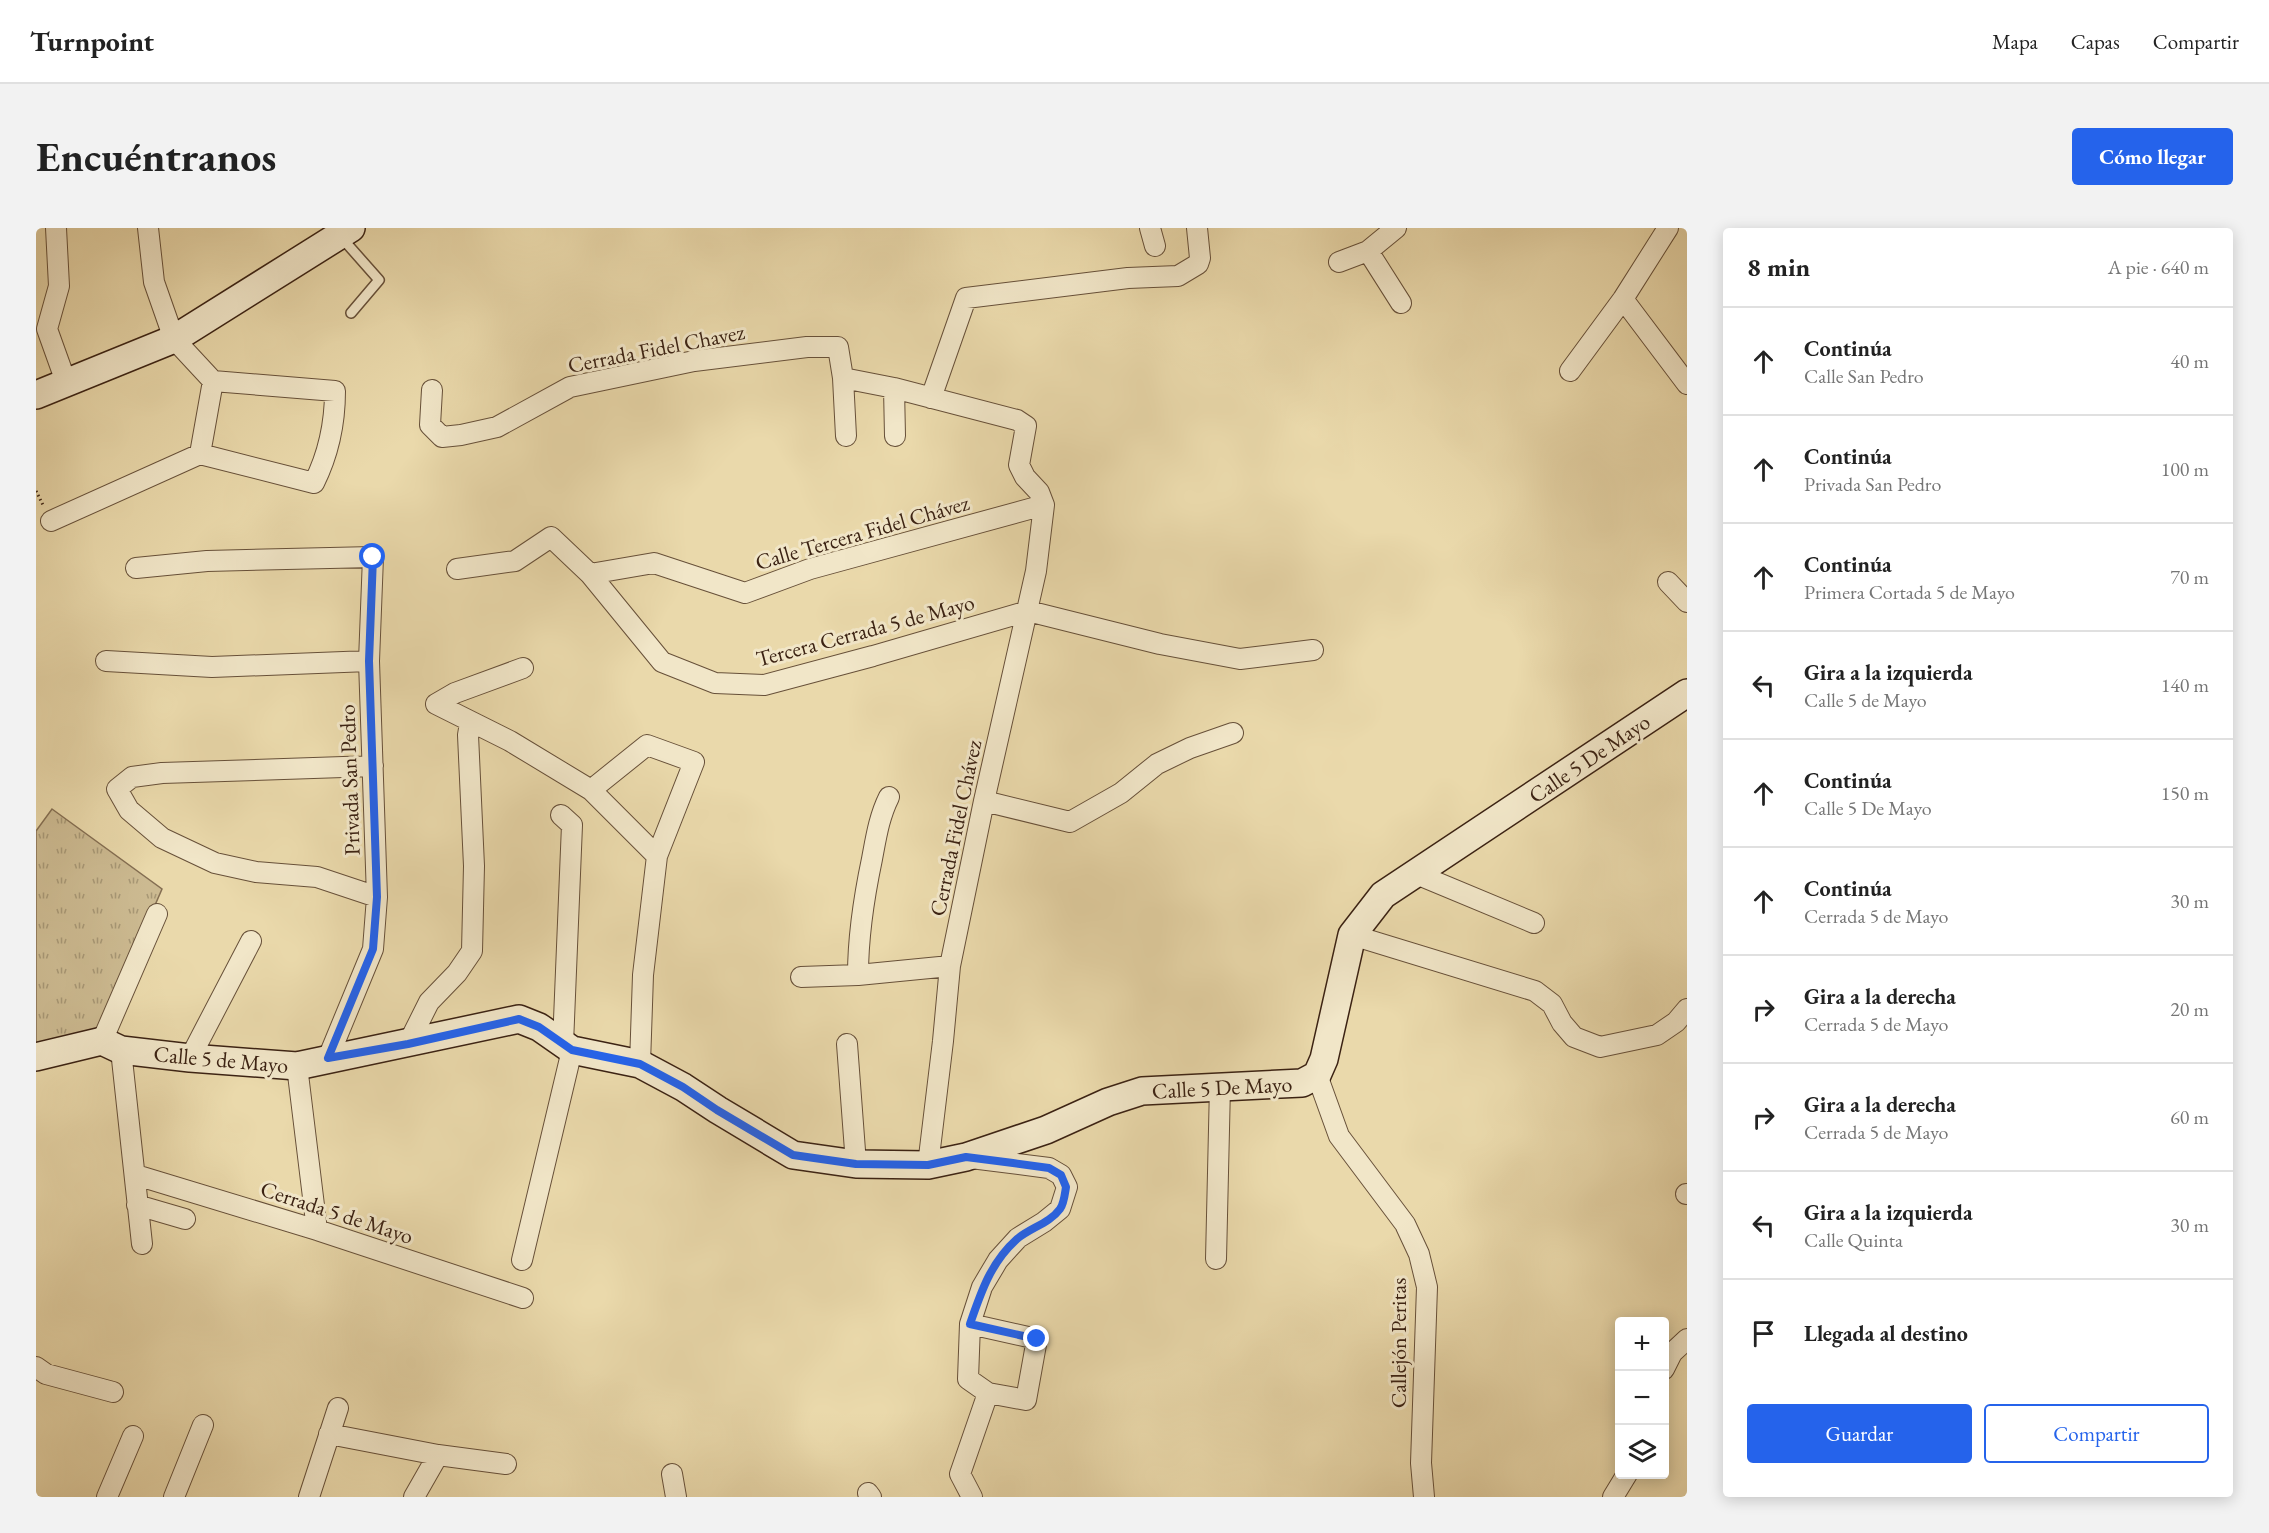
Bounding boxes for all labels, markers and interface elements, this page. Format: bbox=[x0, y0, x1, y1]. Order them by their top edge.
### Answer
text: Turnpoint bbox=[30, 23, 154, 59]
text: Mapa bbox=[1992, 28, 2038, 55]
text: Capas bbox=[2071, 28, 2120, 55]
text: Compartir bbox=[2153, 28, 2239, 55]
button: Cómo llegar bbox=[2072, 128, 2233, 185]
text: Encuéntranos bbox=[36, 129, 276, 184]
text: 8 min bbox=[1747, 250, 1810, 284]
text: A pie · 640 m bbox=[2108, 254, 2209, 280]
street label: Cerrada Fidel Chavez bbox=[565, 317, 748, 380]
text: Continúa bbox=[1804, 334, 1892, 363]
icon: ahead bbox=[1747, 345, 1780, 378]
text: 40 m bbox=[2170, 348, 2209, 374]
text: Calle San Pedro bbox=[1804, 363, 1924, 389]
text: Continúa bbox=[1804, 442, 1892, 471]
icon: ahead bbox=[1747, 453, 1780, 486]
text: 100 m bbox=[2161, 456, 2209, 482]
text: Privada San Pedro bbox=[1804, 471, 1941, 497]
street label: Calle Tercera Fidel Chávez bbox=[752, 488, 973, 577]
route start bbox=[359, 543, 385, 569]
text: Continúa bbox=[1804, 550, 1892, 579]
icon: ahead bbox=[1747, 561, 1780, 594]
text: 70 m bbox=[2170, 564, 2209, 590]
text: Primera Cortada 5 de Mayo bbox=[1804, 579, 2015, 605]
street label: Tercera Cerrada 5 de Mayo bbox=[753, 587, 978, 674]
text: Gira a la izquierda bbox=[1804, 658, 1973, 687]
icon: left bbox=[1747, 669, 1780, 702]
text: 140 m bbox=[2161, 672, 2209, 698]
text: Calle 5 de Mayo bbox=[1804, 687, 1927, 713]
street label: Privada San Pedro bbox=[332, 704, 367, 856]
street label: Calle 5 De Mayo bbox=[1523, 707, 1656, 810]
street label: Cerrada Fidel Chávez bbox=[923, 737, 988, 919]
text: Continúa bbox=[1804, 766, 1892, 795]
icon: ahead bbox=[1747, 777, 1780, 810]
text: 150 m bbox=[2161, 780, 2209, 806]
text: Calle 5 De Mayo bbox=[1804, 795, 1932, 821]
text: Continúa bbox=[1804, 874, 1892, 903]
icon: ahead bbox=[1747, 885, 1780, 918]
text: 30 m bbox=[2170, 888, 2209, 914]
text: Cerrada 5 de Mayo bbox=[1804, 903, 1949, 929]
text: Gira a la derecha bbox=[1804, 982, 1956, 1011]
icon: right bbox=[1747, 993, 1780, 1026]
text: 20 m bbox=[2170, 996, 2209, 1022]
text: Cerrada 5 de Mayo bbox=[1804, 1011, 1949, 1037]
street label: Calle 5 de Mayo bbox=[152, 1039, 290, 1080]
street label: Calle 5 De Mayo bbox=[1151, 1069, 1293, 1106]
text: Gira a la derecha bbox=[1804, 1090, 1956, 1119]
icon: right bbox=[1747, 1101, 1780, 1134]
text: 60 m bbox=[2170, 1104, 2209, 1130]
text: Cerrada 5 de Mayo bbox=[1804, 1119, 1949, 1145]
street label: Cerrada 5 de Mayo bbox=[257, 1174, 417, 1251]
text: Gira a la izquierda bbox=[1804, 1198, 1973, 1227]
icon: left bbox=[1747, 1209, 1780, 1242]
text: 30 m bbox=[2170, 1212, 2209, 1238]
text: Calle Quinta bbox=[1804, 1227, 1903, 1253]
street label: Callejón Peritas bbox=[1384, 1278, 1413, 1408]
map controls bbox=[1615, 1317, 1669, 1479]
button: + bbox=[1615, 1317, 1669, 1371]
icon: arrive bbox=[1747, 1317, 1780, 1350]
text: Llegada al destino bbox=[1804, 1319, 1968, 1348]
route end bbox=[1023, 1325, 1049, 1351]
button: − bbox=[1615, 1371, 1669, 1425]
button: Guardar bbox=[1747, 1404, 1972, 1463]
button: Compartir bbox=[1984, 1404, 2209, 1463]
button: layers bbox=[1615, 1425, 1669, 1479]

